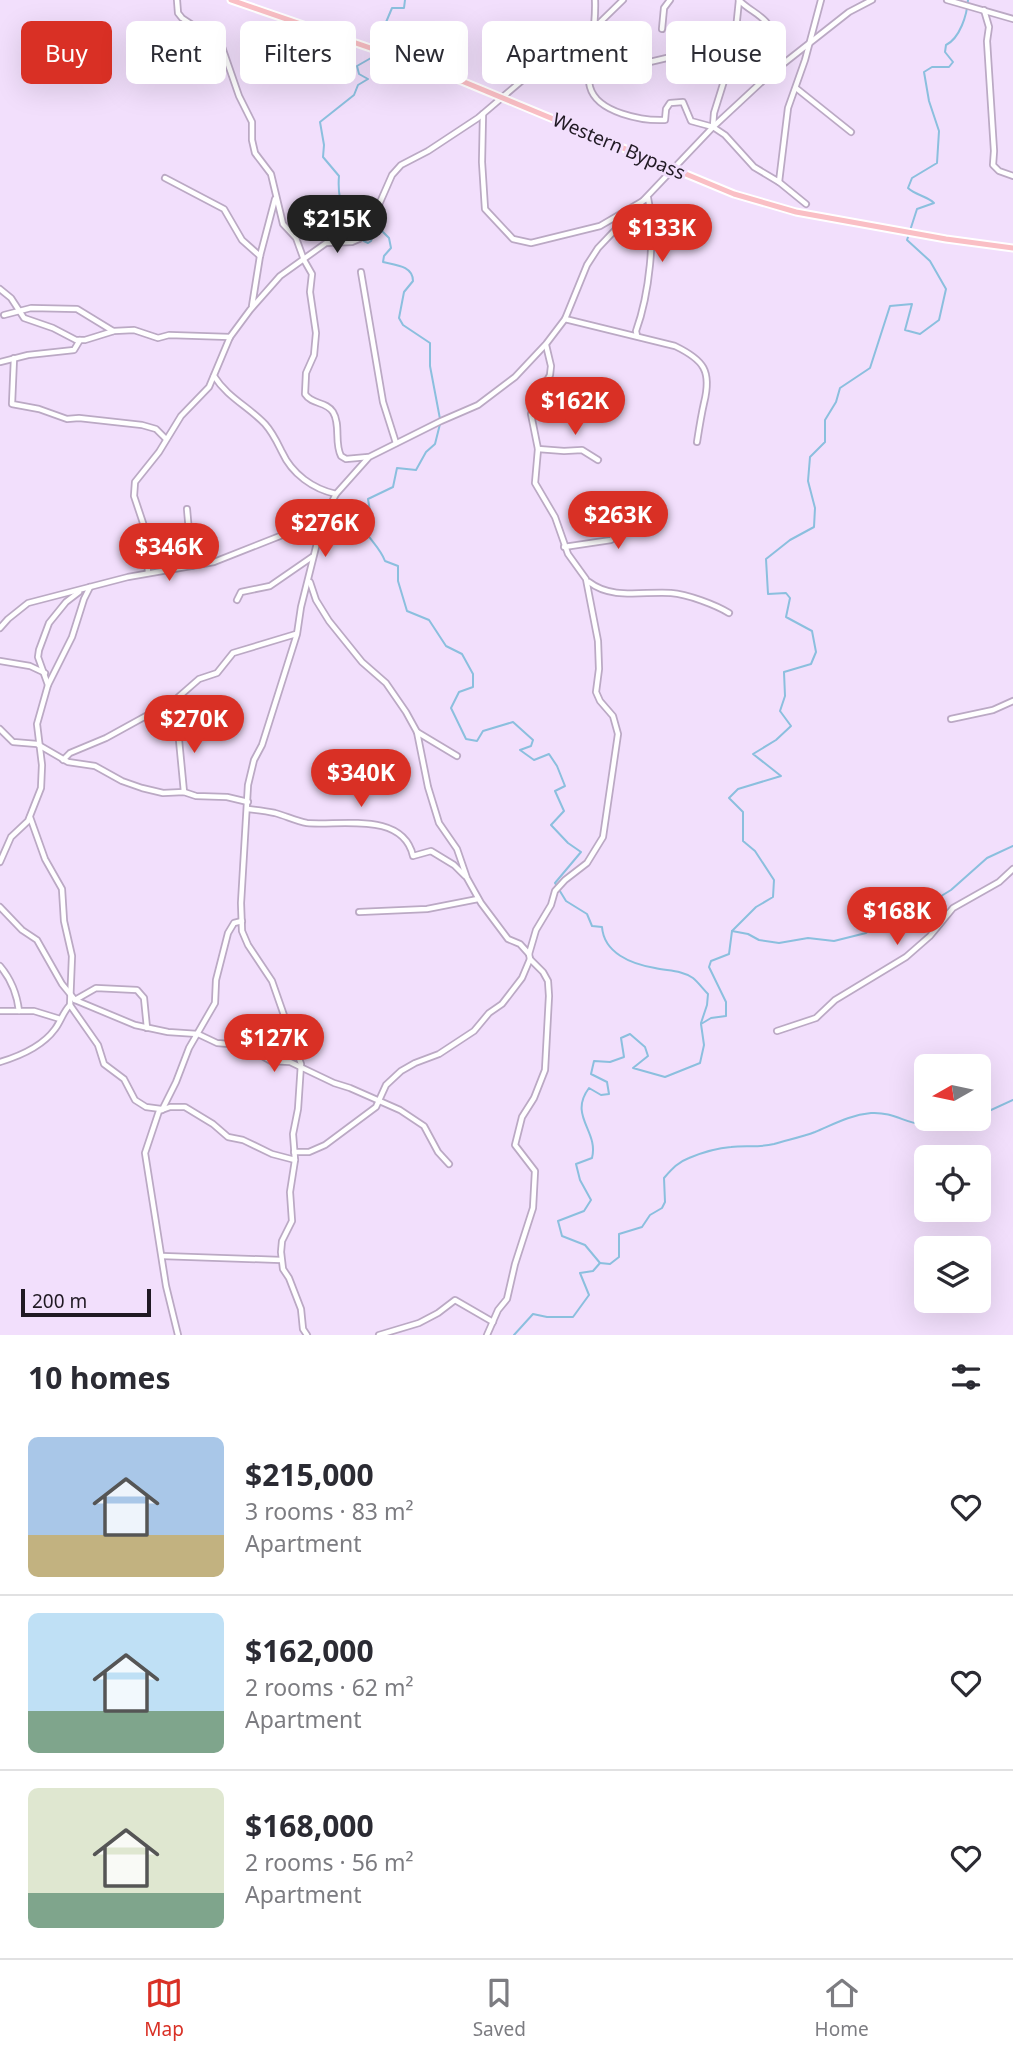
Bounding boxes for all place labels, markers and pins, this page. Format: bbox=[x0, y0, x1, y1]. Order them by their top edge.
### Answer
pin: $215K bbox=[288, 196, 386, 255]
pin: $133K bbox=[613, 204, 711, 264]
pin: $162K bbox=[526, 378, 624, 437]
pin: $263K bbox=[569, 491, 667, 551]
pin: $276K bbox=[276, 500, 374, 559]
pin: $346K bbox=[120, 524, 218, 583]
pin: $270K bbox=[145, 696, 243, 755]
pin: $340K bbox=[312, 750, 410, 809]
pin: $168K bbox=[848, 888, 946, 947]
pin: $127K bbox=[225, 1014, 323, 1074]

